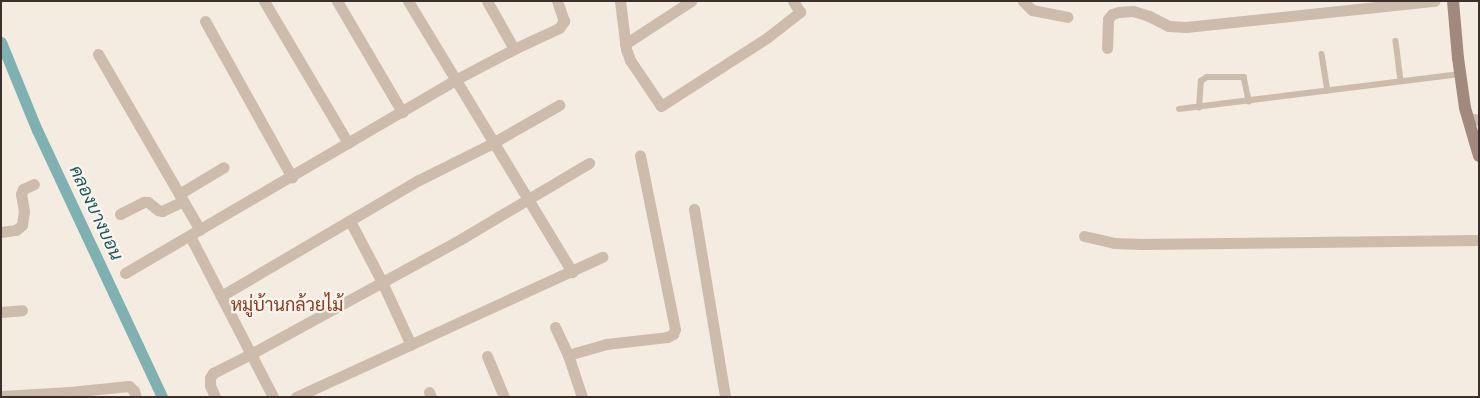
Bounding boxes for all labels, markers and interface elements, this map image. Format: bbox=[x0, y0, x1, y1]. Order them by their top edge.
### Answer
water label: คลองบางบอน bbox=[65, 162, 127, 264]
district label: หมู่บ้านกล้วยไม้ bbox=[231, 294, 343, 316]

